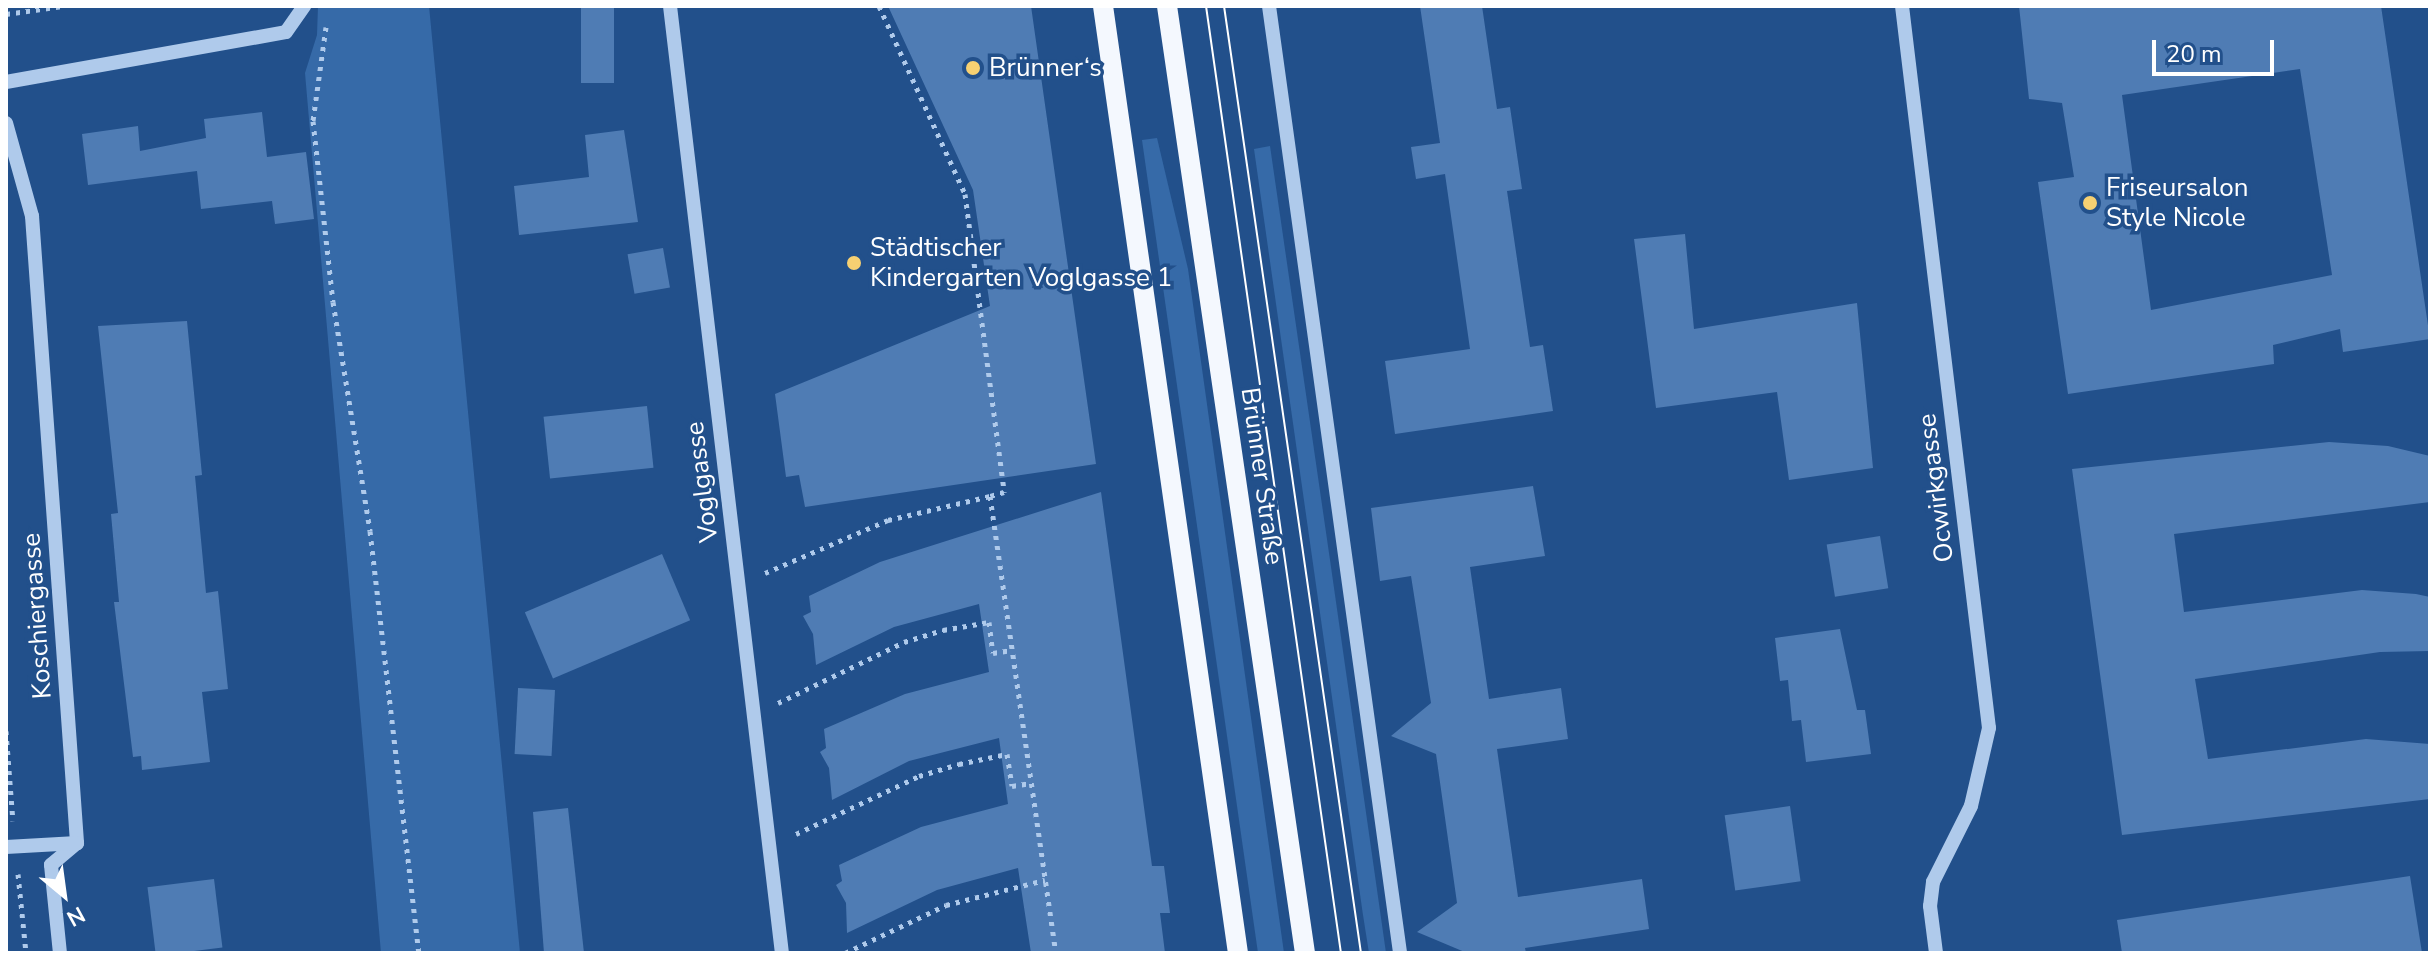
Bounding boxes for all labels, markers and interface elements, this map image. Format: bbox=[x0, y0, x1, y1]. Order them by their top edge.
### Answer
scale bar bbox=[2156, 24, 2278, 74]
text: 20 m bbox=[2166, 38, 2222, 70]
place label: Brünner‘s bbox=[989, 52, 1102, 84]
marker: Brünner‘s bbox=[964, 59, 982, 77]
place label: Friseursalon Style Nicole bbox=[2106, 172, 2249, 234]
marker: Friseursalon Style Nicole bbox=[2081, 194, 2099, 212]
place label: Städtischer Kindergarten Voglgasse 1 bbox=[870, 232, 1172, 294]
marker: Städtischer Kindergarten Voglgasse 1 bbox=[845, 254, 863, 272]
street label: Brünner Straße bbox=[1234, 385, 1290, 567]
street label: Ocwirkgasse bbox=[1911, 412, 1961, 564]
street label: Voglgasse bbox=[679, 420, 725, 544]
street label: Koschiergasse bbox=[16, 532, 58, 700]
north arrow bbox=[24, 855, 104, 935]
text: N bbox=[61, 899, 90, 933]

